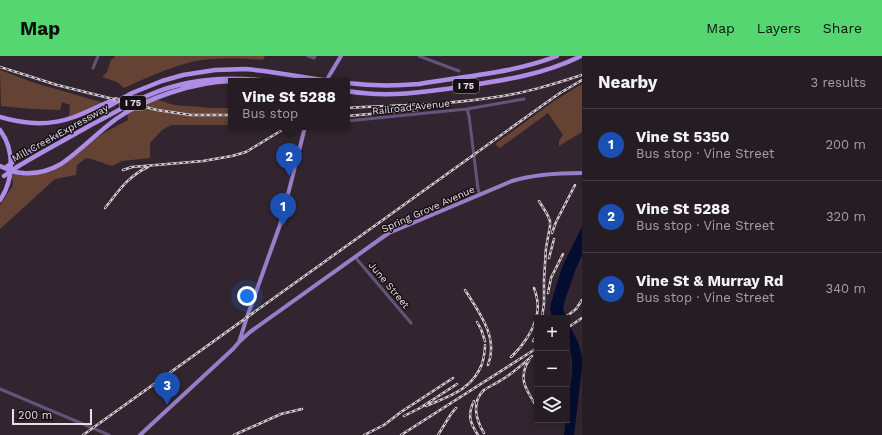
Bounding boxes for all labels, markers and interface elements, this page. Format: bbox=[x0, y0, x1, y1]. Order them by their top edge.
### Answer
text: Map bbox=[20, 17, 60, 40]
text: Map bbox=[706, 20, 735, 36]
text: Layers bbox=[757, 20, 801, 36]
text: Share bbox=[823, 20, 862, 36]
text: Nearby bbox=[598, 72, 657, 92]
text: 3 results bbox=[811, 75, 866, 90]
popup bbox=[228, 78, 350, 130]
road number: I 75 bbox=[453, 79, 479, 93]
text: Vine St 5288 bbox=[242, 88, 336, 106]
road number: I 75 bbox=[120, 96, 146, 110]
street label: Railroad Avenue bbox=[372, 97, 451, 117]
street label: Mill Creek Expressway bbox=[10, 102, 111, 164]
text: Bus stop bbox=[242, 106, 298, 121]
text: Vine St 5350 bbox=[636, 128, 729, 146]
text: 1 bbox=[608, 137, 614, 152]
text: 200 m bbox=[825, 137, 866, 152]
pin: 2 bbox=[276, 143, 302, 176]
text: Bus stop · Vine Street bbox=[636, 146, 774, 161]
street label: Spring Grove Avenue bbox=[380, 183, 476, 235]
pin: 1 bbox=[270, 193, 296, 226]
text: Vine St 5288 bbox=[636, 200, 730, 218]
text: 2 bbox=[607, 209, 615, 224]
text: 320 m bbox=[826, 209, 866, 224]
text: Bus stop · Vine Street bbox=[636, 218, 774, 233]
street label: June Street bbox=[366, 260, 412, 311]
text: Vine St & Murray Rd bbox=[636, 272, 783, 290]
text: 3 bbox=[607, 281, 615, 296]
text: 340 m bbox=[826, 281, 866, 296]
your location bbox=[237, 286, 257, 306]
text: Bus stop · Vine Street bbox=[636, 290, 774, 305]
map controls bbox=[534, 315, 570, 423]
button: + bbox=[534, 315, 570, 351]
button: − bbox=[534, 351, 570, 387]
pin: 3 bbox=[154, 372, 180, 405]
button: layers bbox=[534, 387, 570, 423]
scale bar bbox=[12, 407, 92, 426]
text: 200 m bbox=[18, 409, 52, 422]

